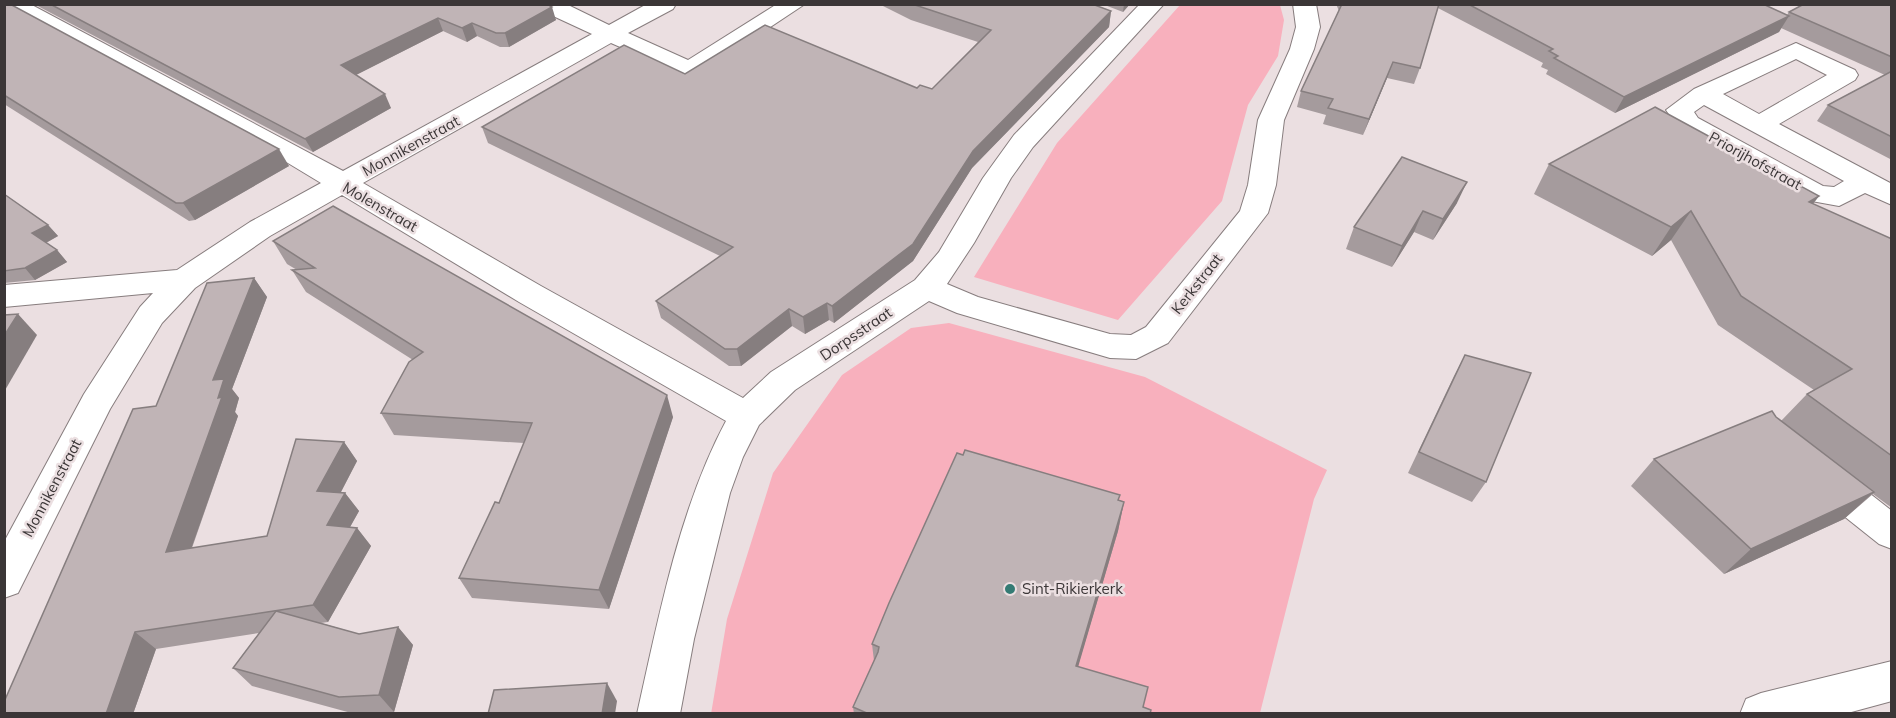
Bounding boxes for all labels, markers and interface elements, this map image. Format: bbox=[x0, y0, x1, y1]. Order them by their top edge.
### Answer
street label: Monnikenstraat bbox=[359, 111, 463, 180]
street label: Priorijhofstraat bbox=[1705, 127, 1805, 194]
street label: Molenstraat bbox=[339, 178, 421, 236]
street label: Kerkstraat bbox=[1167, 250, 1226, 318]
street label: Dorpsstraat bbox=[816, 303, 895, 365]
street label: Monnikenstraat bbox=[18, 435, 85, 540]
place label: Sint-Rikierkerk bbox=[1022, 579, 1123, 598]
marker: Sint-Rikierkerk bbox=[1003, 582, 1017, 596]

